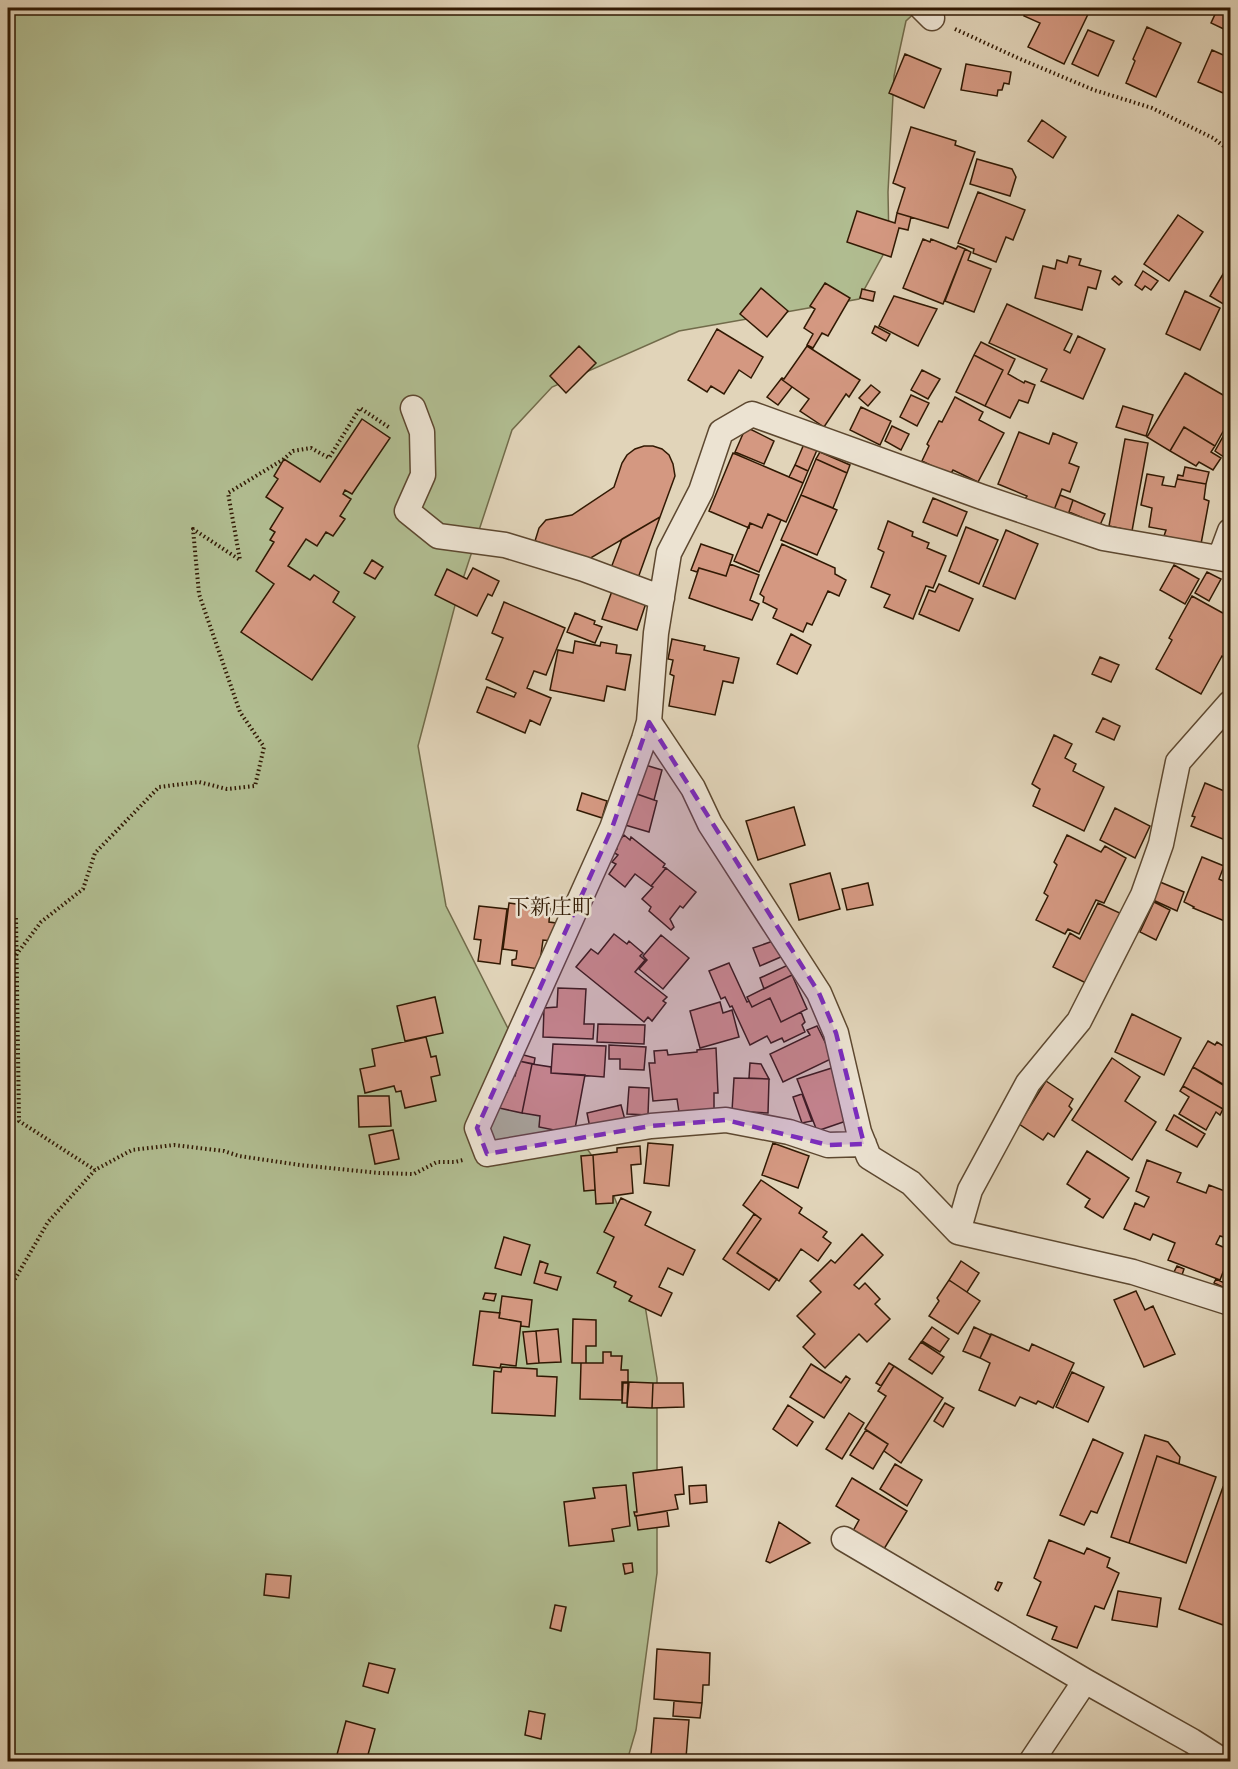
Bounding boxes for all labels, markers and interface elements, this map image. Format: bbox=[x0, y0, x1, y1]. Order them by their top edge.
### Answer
district label: 下新庄町 bbox=[509, 894, 593, 921]

